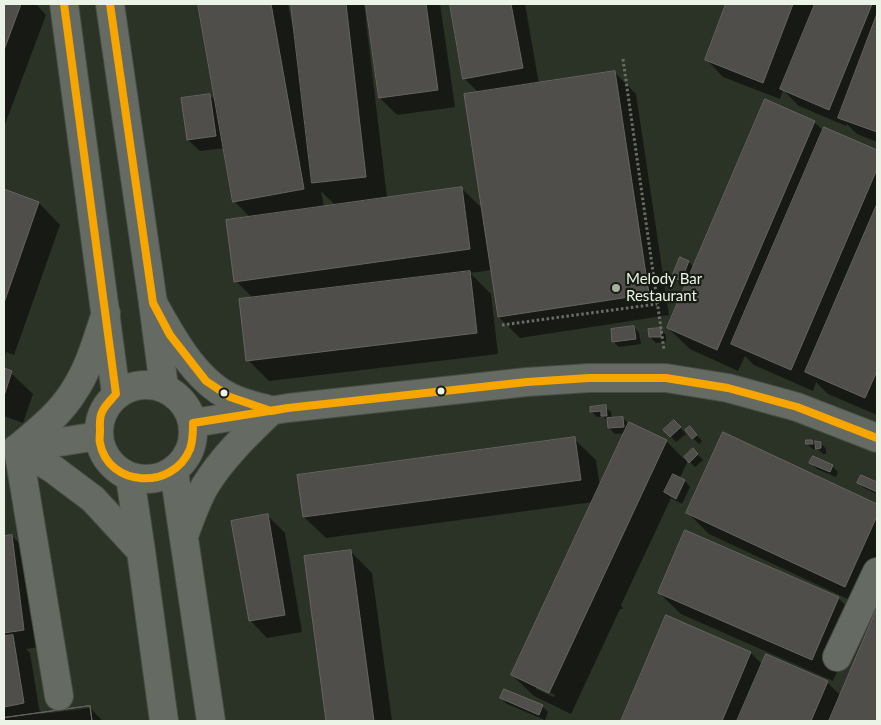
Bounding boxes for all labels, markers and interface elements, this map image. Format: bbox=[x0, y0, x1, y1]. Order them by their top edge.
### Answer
place label: Melody Bar Restaurant bbox=[626, 270, 702, 305]
marker: Melody Bar Restaurant bbox=[610, 282, 622, 294]
unlabelled marker bbox=[436, 386, 446, 396]
unlabelled marker bbox=[219, 388, 229, 398]

